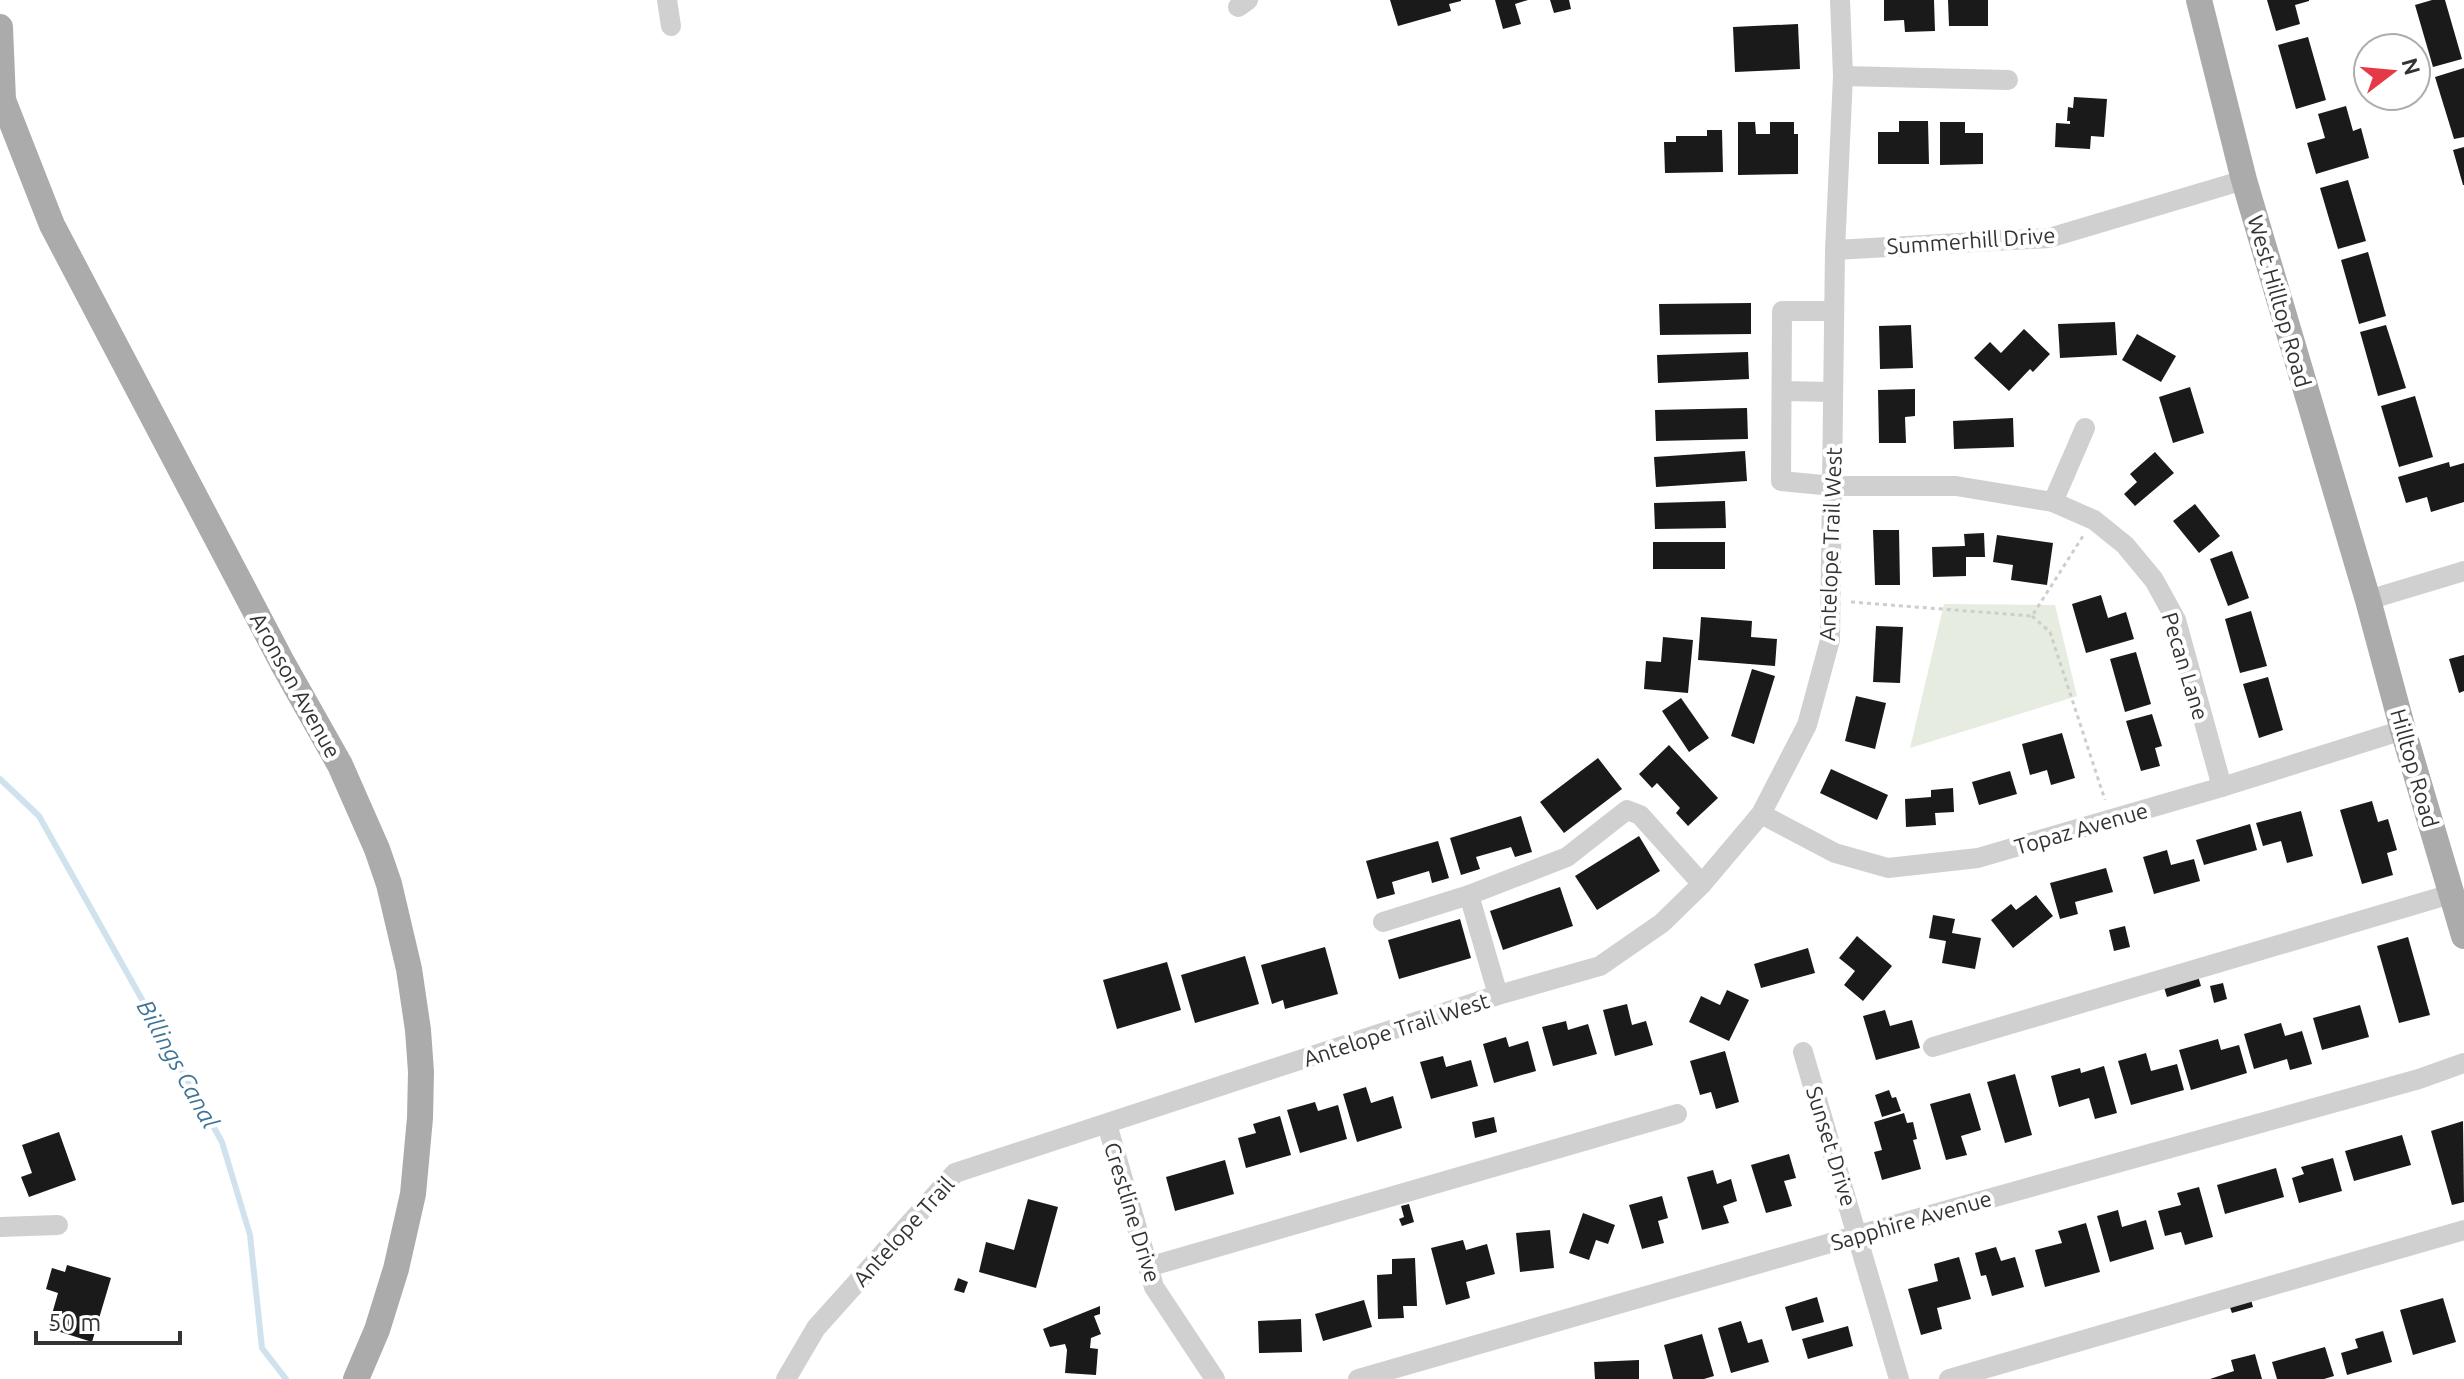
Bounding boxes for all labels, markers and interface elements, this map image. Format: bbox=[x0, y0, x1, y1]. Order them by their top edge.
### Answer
north arrow bbox=[2352, 32, 2432, 112]
text: N bbox=[2397, 55, 2426, 78]
street label: West Hilltop Road bbox=[2243, 212, 2317, 390]
street label: Summerhill Drive bbox=[1886, 222, 2056, 258]
street label: Antelope Trail West bbox=[1814, 446, 1846, 641]
street label: Aronson Avenue bbox=[246, 608, 346, 762]
street label: Pecan Lane bbox=[2158, 609, 2214, 723]
street label: Hilltop Road bbox=[2386, 706, 2444, 830]
street label: Topaz Avenue bbox=[2011, 797, 2151, 859]
street label: Antelope Trail West bbox=[1300, 987, 1492, 1071]
water label: Billings Canal bbox=[132, 995, 225, 1133]
street label: Sunset Drive bbox=[1802, 1083, 1862, 1209]
street label: Crestline Drive bbox=[1100, 1139, 1166, 1285]
street label: Antelope Trail bbox=[847, 1171, 959, 1291]
street label: Sapphire Avenue bbox=[1828, 1185, 1994, 1255]
scale bar bbox=[36, 1295, 180, 1345]
text: 50 m bbox=[48, 1309, 101, 1336]

